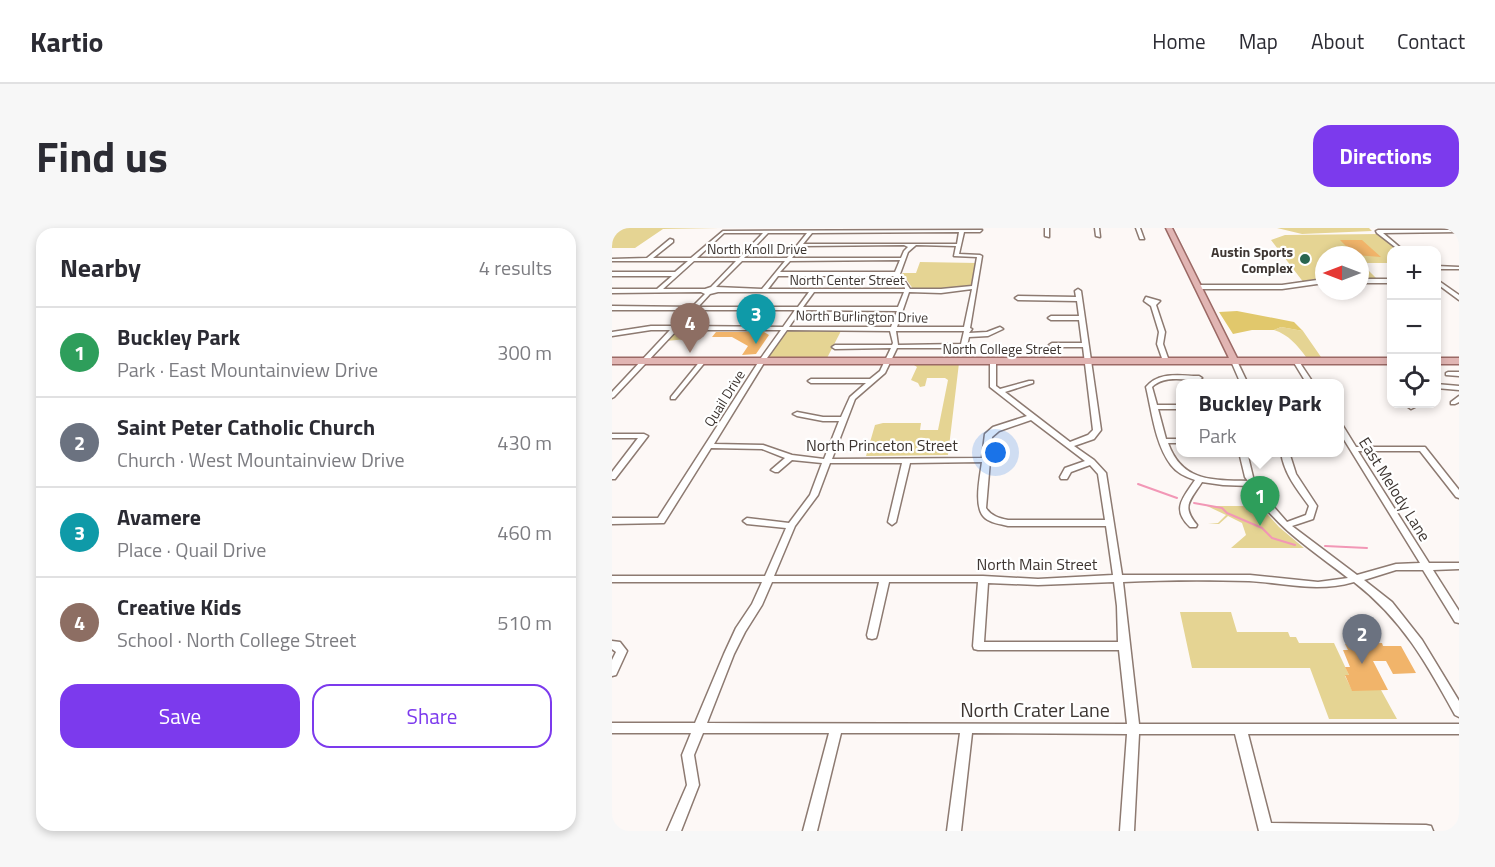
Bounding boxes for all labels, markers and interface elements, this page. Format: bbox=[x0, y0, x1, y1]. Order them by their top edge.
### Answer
text: Kartio bbox=[30, 20, 104, 63]
text: Home bbox=[1152, 25, 1206, 57]
text: Map bbox=[1239, 25, 1278, 57]
text: About bbox=[1311, 25, 1364, 57]
text: Contact bbox=[1397, 25, 1465, 57]
text: Find us bbox=[36, 124, 168, 188]
button: Directions bbox=[1313, 125, 1459, 187]
street label: North Knoll Drive bbox=[707, 238, 807, 259]
place label: Austin Sports Complex bbox=[1211, 241, 1293, 278]
north arrow bbox=[1315, 246, 1369, 300]
map controls bbox=[1387, 246, 1441, 408]
button: + bbox=[1387, 246, 1441, 300]
text: Nearby bbox=[60, 248, 141, 287]
text: 4 results bbox=[479, 252, 552, 283]
marker: Austin Sports Complex bbox=[1298, 252, 1312, 266]
street label: North Center Street bbox=[789, 269, 905, 290]
pin: 3 bbox=[736, 294, 776, 344]
button: − bbox=[1387, 300, 1441, 354]
pin: 4 bbox=[670, 304, 710, 353]
street label: North Burlington Drive bbox=[796, 304, 928, 328]
text: Buckley Park bbox=[117, 320, 240, 354]
text: 1 bbox=[74, 337, 85, 368]
text: 300 m bbox=[497, 337, 552, 368]
street label: North College Street bbox=[943, 338, 1062, 359]
text: Park · East Mountainview Drive bbox=[117, 354, 378, 385]
button: locate bbox=[1387, 354, 1441, 408]
street label: Quail Drive bbox=[698, 365, 750, 431]
popup bbox=[1176, 379, 1344, 457]
text: Buckley Park bbox=[1198, 386, 1322, 420]
text: Saint Peter Catholic Church bbox=[117, 410, 375, 444]
text: Park bbox=[1198, 420, 1237, 451]
text: 2 bbox=[74, 427, 85, 458]
text: 430 m bbox=[497, 427, 552, 458]
street label: East Melody Lane bbox=[1353, 432, 1437, 546]
street label: North Princeton Street bbox=[806, 433, 958, 457]
your location bbox=[981, 438, 1010, 467]
text: Church · West Mountainview Drive bbox=[117, 444, 405, 475]
pin: 1 bbox=[1240, 476, 1280, 526]
text: Avamere bbox=[117, 500, 201, 534]
text: 3 bbox=[74, 517, 85, 548]
text: 460 m bbox=[497, 517, 552, 548]
text: Place · Quail Drive bbox=[117, 534, 266, 565]
street label: North Main Street bbox=[977, 552, 1098, 576]
text: Creative Kids bbox=[117, 590, 241, 624]
text: 4 bbox=[74, 607, 85, 638]
text: 510 m bbox=[497, 607, 552, 638]
pin: 2 bbox=[1342, 614, 1382, 664]
text: School · North College Street bbox=[117, 624, 356, 655]
button: Save bbox=[60, 684, 300, 748]
button: Share bbox=[312, 684, 552, 748]
street label: North Crater Lane bbox=[960, 694, 1110, 725]

